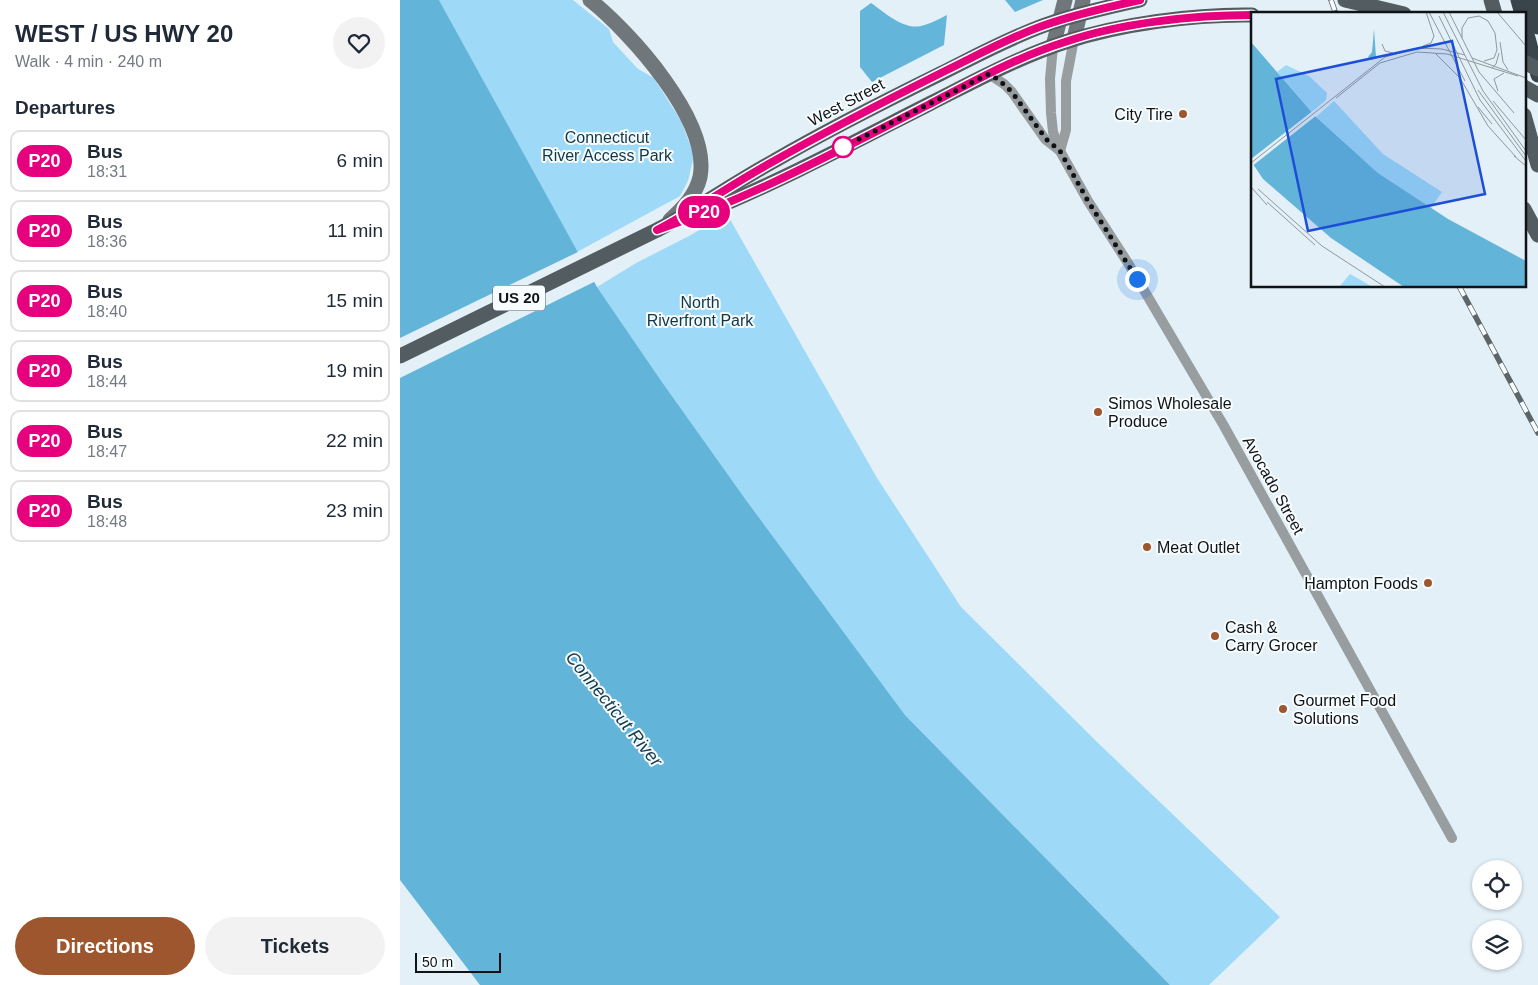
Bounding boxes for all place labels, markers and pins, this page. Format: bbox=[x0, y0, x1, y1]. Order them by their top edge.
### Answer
place label: City Tire bbox=[1114, 106, 1173, 123]
marker: City Tire bbox=[1177, 108, 1189, 120]
unlabelled marker bbox=[832, 136, 854, 158]
place label: Simos Wholesale Produce bbox=[1108, 395, 1232, 430]
marker: Simos Wholesale Produce bbox=[1092, 406, 1104, 418]
place label: Meat Outlet bbox=[1157, 539, 1240, 556]
marker: Meat Outlet bbox=[1141, 541, 1153, 553]
place label: Hampton Foods bbox=[1304, 575, 1418, 592]
marker: Hampton Foods bbox=[1422, 577, 1434, 589]
place label: Cash & Carry Grocer bbox=[1225, 619, 1318, 654]
marker: Cash & Carry Grocer bbox=[1209, 630, 1221, 642]
place label: Gourmet Food Solutions bbox=[1293, 692, 1396, 727]
marker: Gourmet Food Solutions bbox=[1277, 703, 1289, 715]

